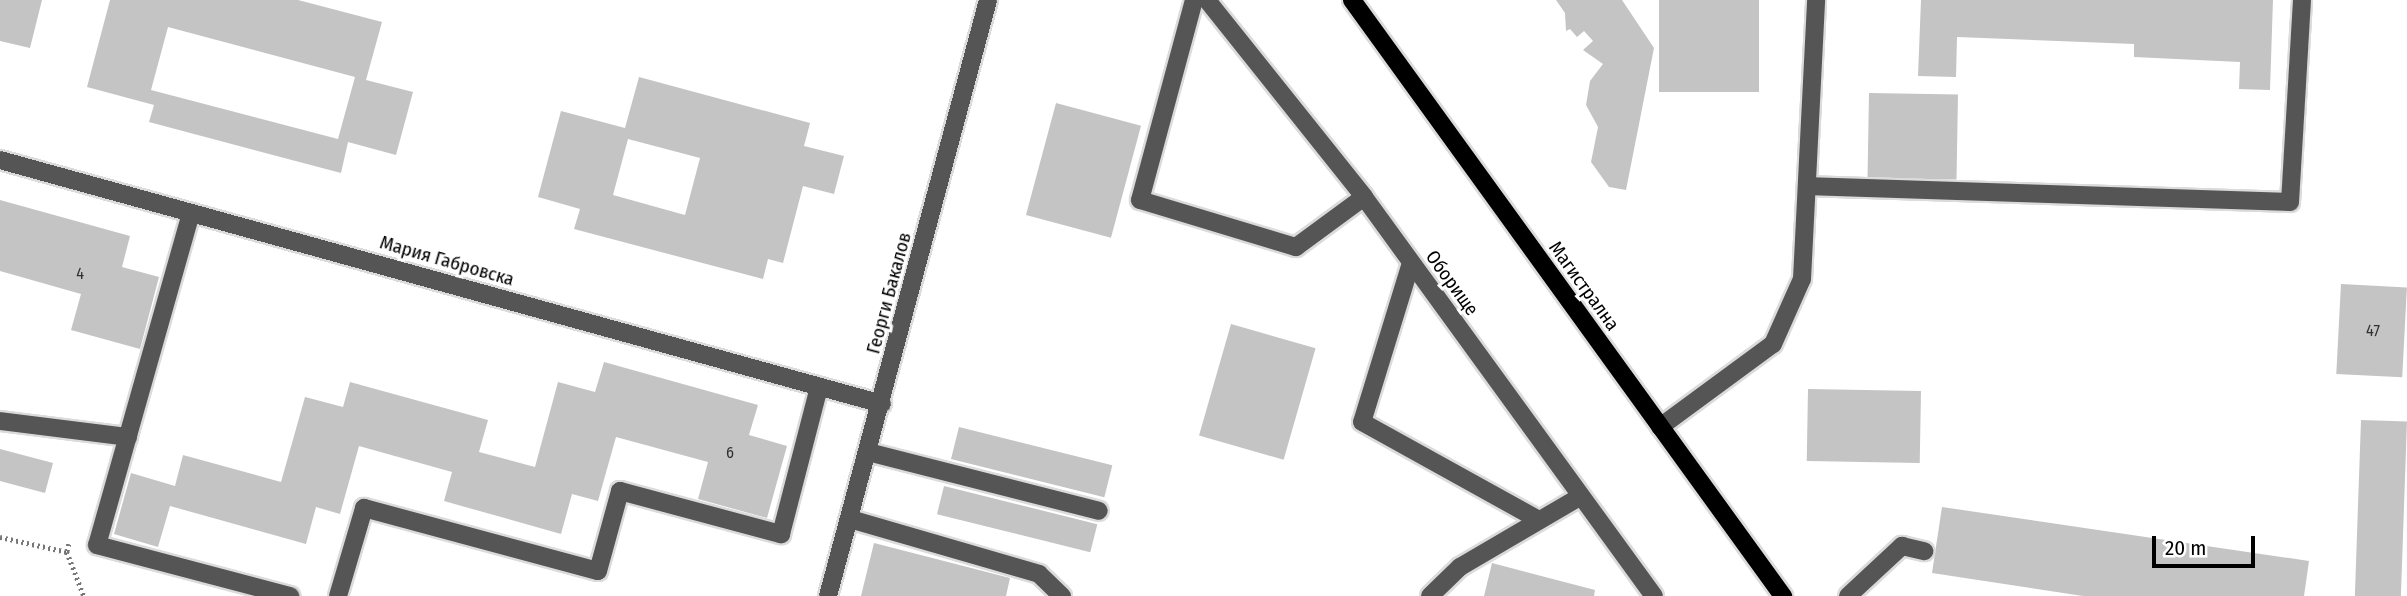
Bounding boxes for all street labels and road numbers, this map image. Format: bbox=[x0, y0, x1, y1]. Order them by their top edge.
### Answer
street label: Георги Бакалов bbox=[862, 230, 916, 356]
street label: Мария Габровска bbox=[377, 231, 517, 291]
street label: Магистрална bbox=[1544, 237, 1624, 335]
street label: Оборище bbox=[1421, 246, 1483, 320]

